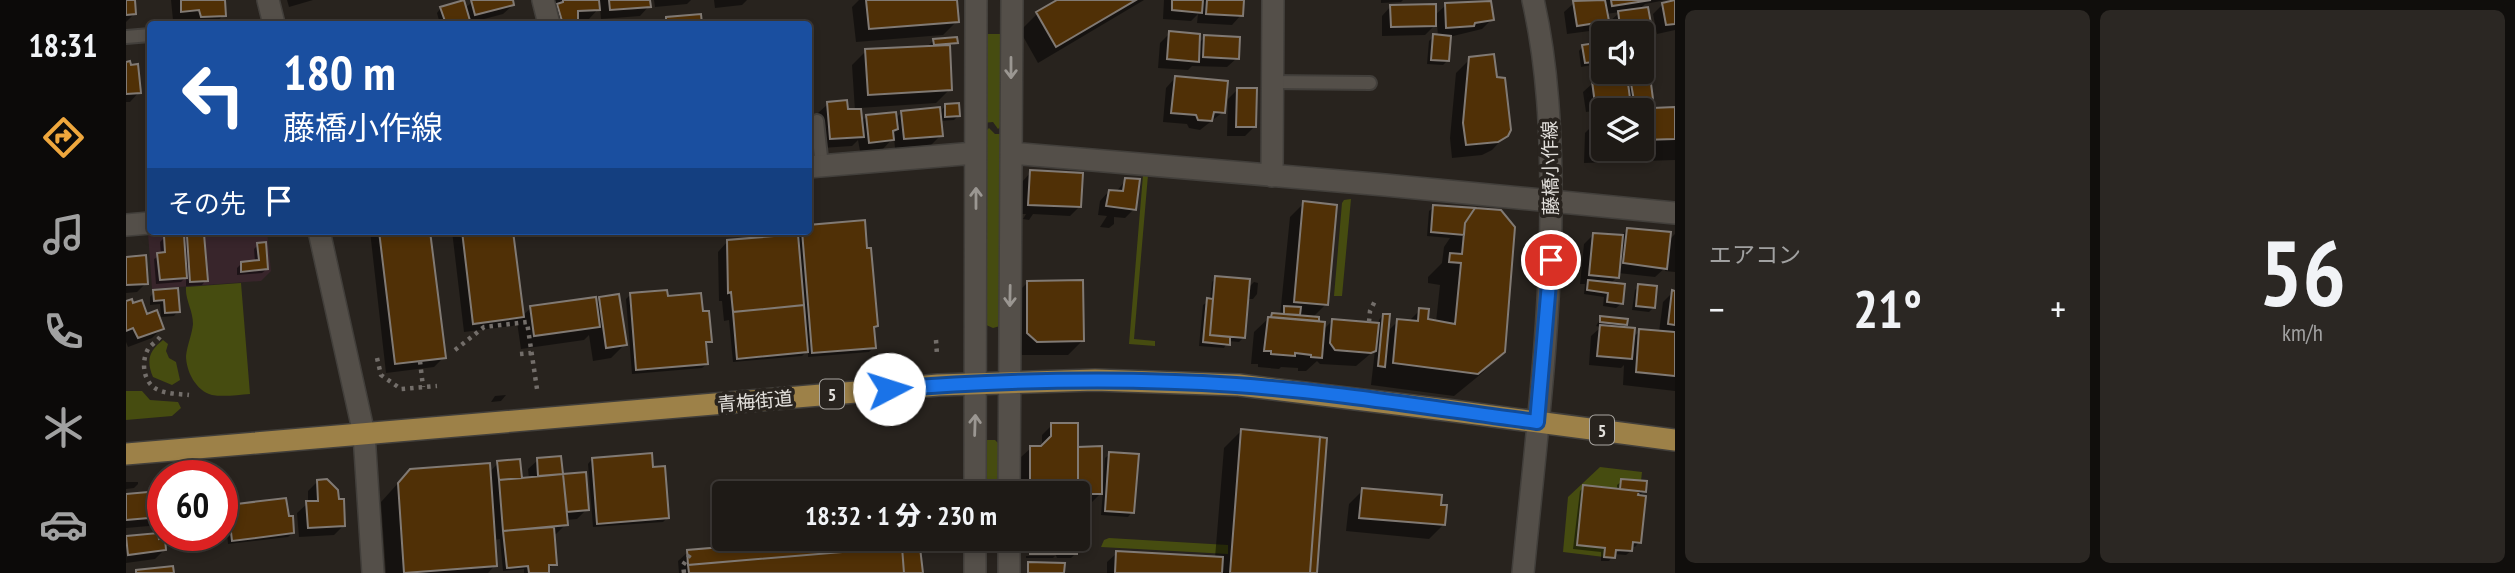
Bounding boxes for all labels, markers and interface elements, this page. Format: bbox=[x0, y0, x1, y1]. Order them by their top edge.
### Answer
map controls bbox=[1591, 21, 1654, 161]
button: sound bbox=[1591, 21, 1654, 84]
text: 18:31 bbox=[28, 24, 98, 66]
text: 180 m bbox=[283, 40, 396, 104]
icon: left bbox=[168, 49, 259, 140]
one-way arrow bbox=[1004, 56, 1018, 79]
button: layers bbox=[1591, 98, 1654, 161]
text: 藤橋小作線 bbox=[283, 106, 443, 148]
icon: directions bbox=[39, 113, 88, 162]
street label: 藤橋小作線 bbox=[1537, 120, 1563, 216]
icon: arrive bbox=[260, 182, 298, 220]
text: その先 bbox=[168, 187, 246, 220]
one-way arrow bbox=[969, 187, 983, 210]
icon: music bbox=[39, 210, 88, 259]
text: 56 bbox=[2259, 213, 2346, 331]
pin bbox=[1521, 230, 1581, 290]
text: エアコン bbox=[1709, 240, 1801, 269]
icon: arrive bbox=[1532, 241, 1570, 279]
text: 21° bbox=[1853, 275, 1922, 342]
one-way arrow bbox=[1003, 284, 1017, 307]
text: − bbox=[1709, 284, 1725, 333]
text: + bbox=[2050, 284, 2066, 333]
icon: phone bbox=[39, 307, 88, 356]
text: km/h bbox=[2282, 318, 2323, 347]
position arrow bbox=[852, 352, 926, 426]
road number: 5 bbox=[820, 380, 844, 408]
street label: 青梅街道 bbox=[716, 386, 794, 416]
icon: climate bbox=[39, 403, 88, 452]
one-way arrow bbox=[969, 414, 982, 437]
road number: 5 bbox=[1590, 416, 1614, 444]
speed limit sign: 60 bbox=[147, 460, 238, 551]
text: 18:32 · 1 分 · 230 m bbox=[805, 499, 997, 532]
icon: car bbox=[39, 500, 88, 549]

